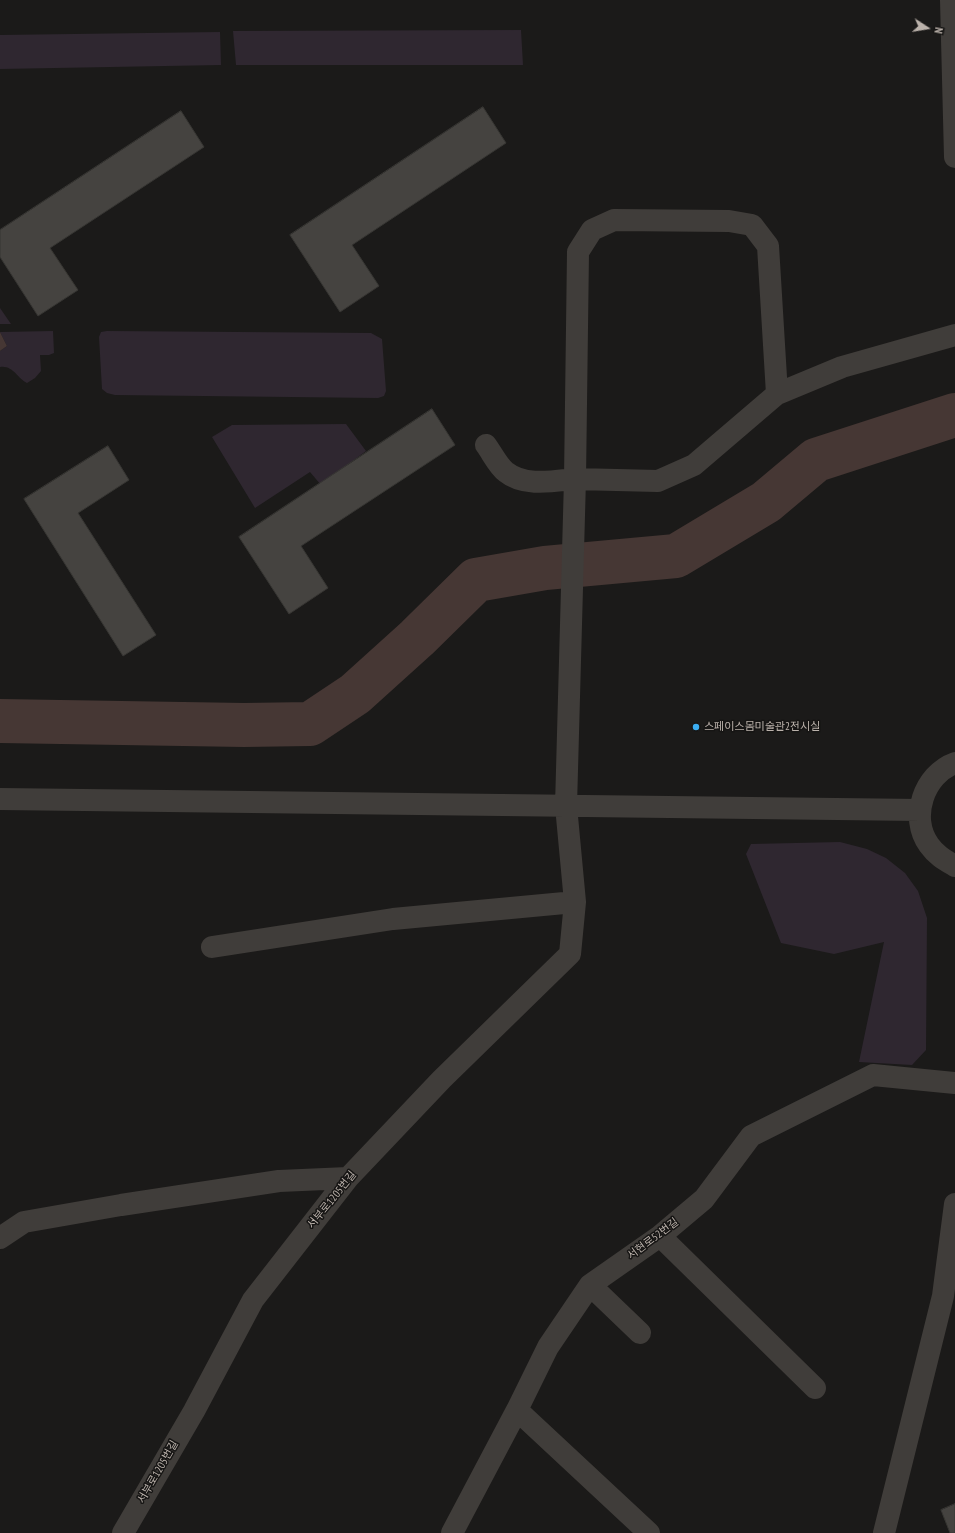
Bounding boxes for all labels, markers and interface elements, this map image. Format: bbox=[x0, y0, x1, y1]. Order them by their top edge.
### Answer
north arrow bbox=[907, 8, 947, 48]
text: N bbox=[931, 26, 946, 35]
place label: 스페이스몸미술관2전시실 bbox=[704, 720, 820, 734]
marker: 스페이스몸미술관2전시실 bbox=[691, 722, 701, 732]
street label: 서부로1205번길 bbox=[305, 1168, 359, 1232]
street label: 서현로52번길 bbox=[625, 1216, 681, 1262]
street label: 서부로1205번길 bbox=[135, 1438, 181, 1506]

